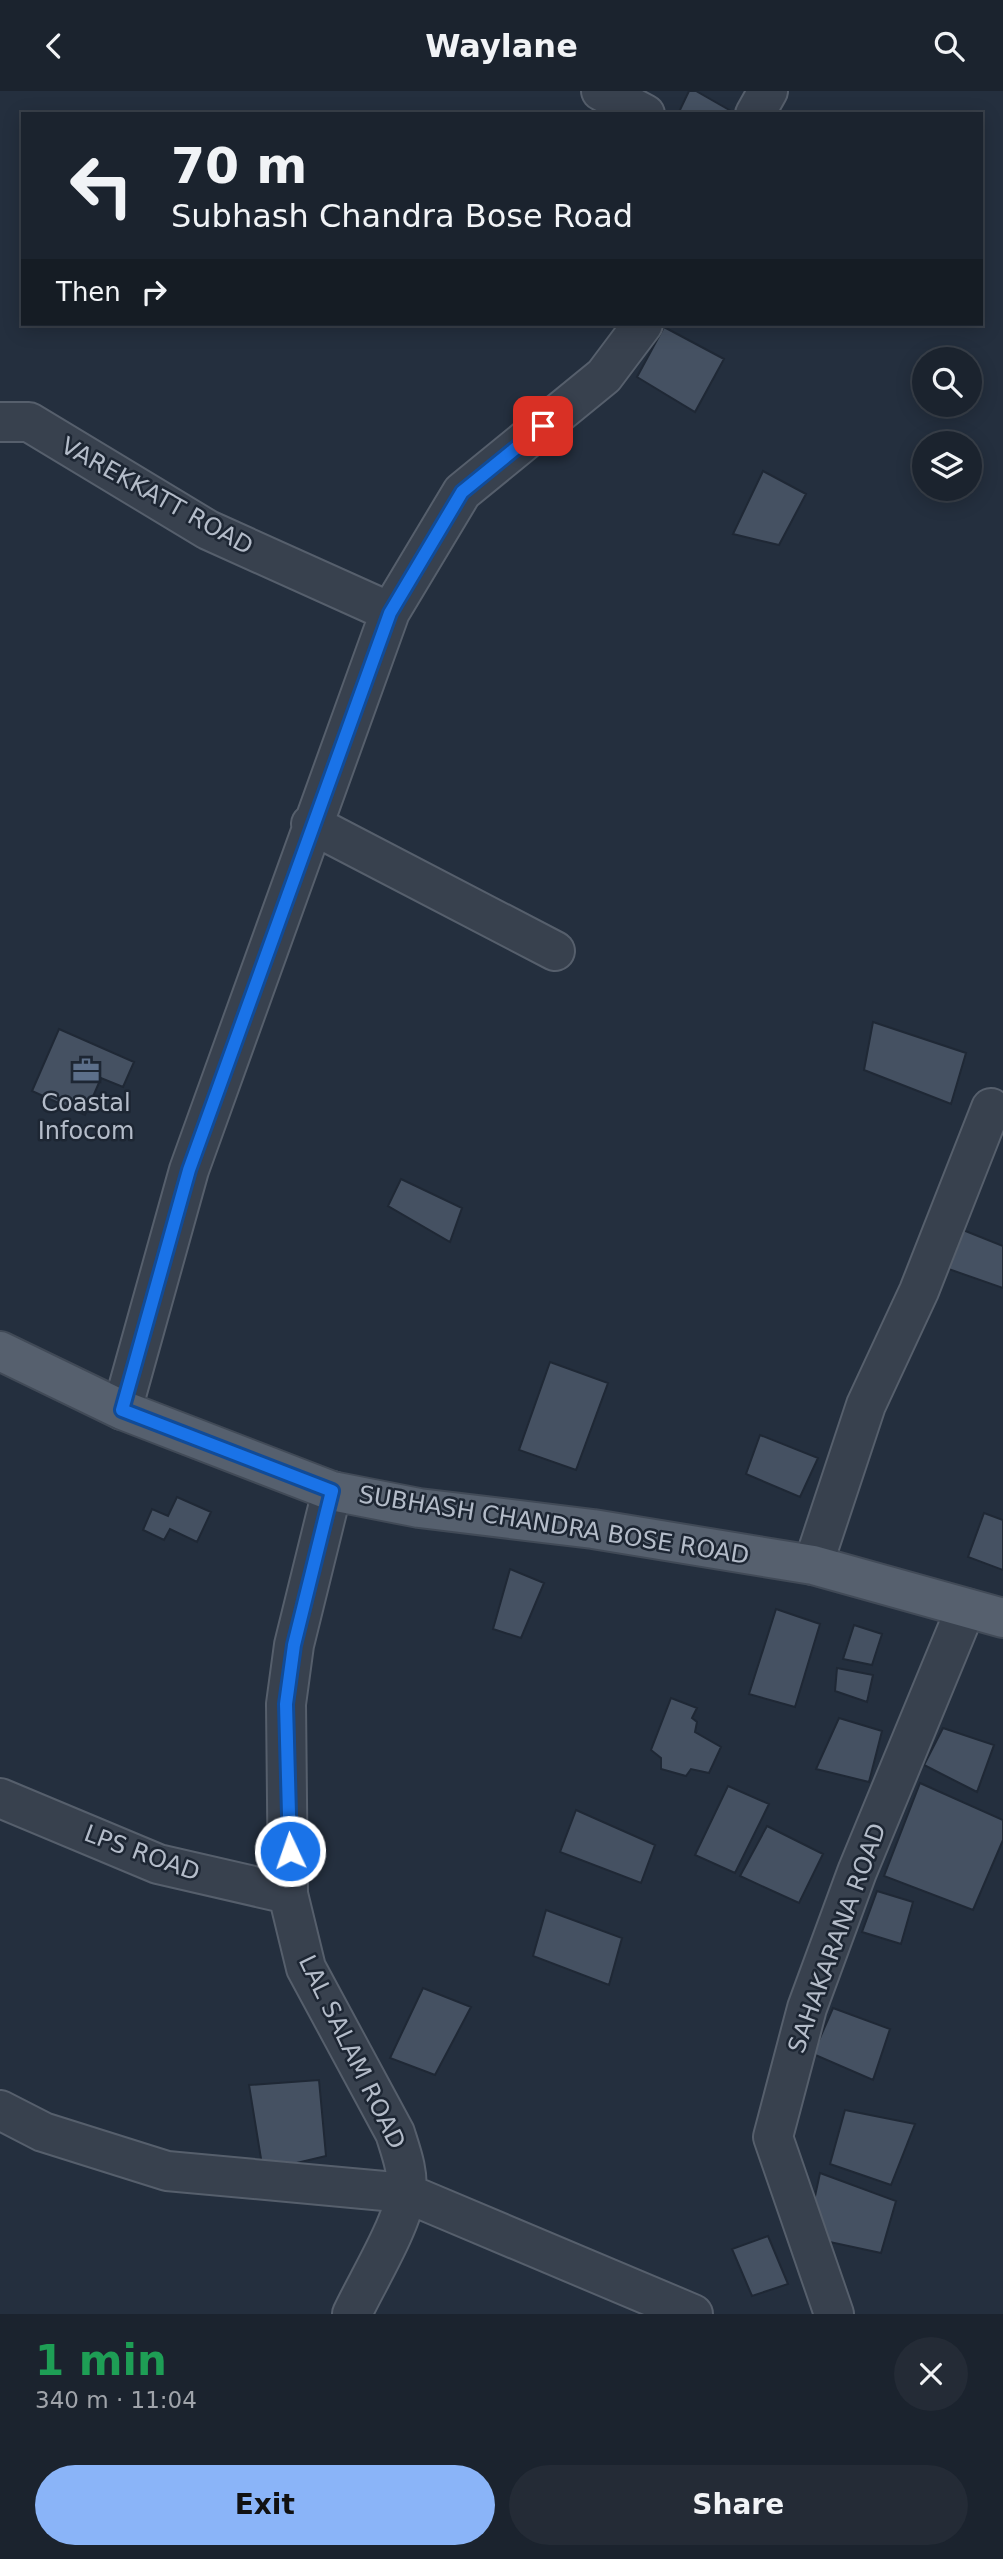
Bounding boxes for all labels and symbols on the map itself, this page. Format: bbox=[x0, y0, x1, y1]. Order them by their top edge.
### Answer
pin bbox=[513, 396, 573, 456]
street label: VAREKKATT ROAD bbox=[56, 432, 258, 560]
office icon: Coastal Infocom bbox=[71, 1055, 101, 1085]
place label: Coastal Infocom bbox=[38, 1089, 134, 1145]
street label: SUBHASH CHANDRA BOSE ROAD bbox=[357, 1480, 751, 1570]
position arrow bbox=[253, 1814, 327, 1888]
street label: LPS ROAD bbox=[80, 1819, 204, 1887]
street label: SAHAKARANA ROAD bbox=[782, 1819, 892, 2057]
street label: LAL SALAM ROAD bbox=[293, 1951, 411, 2153]

